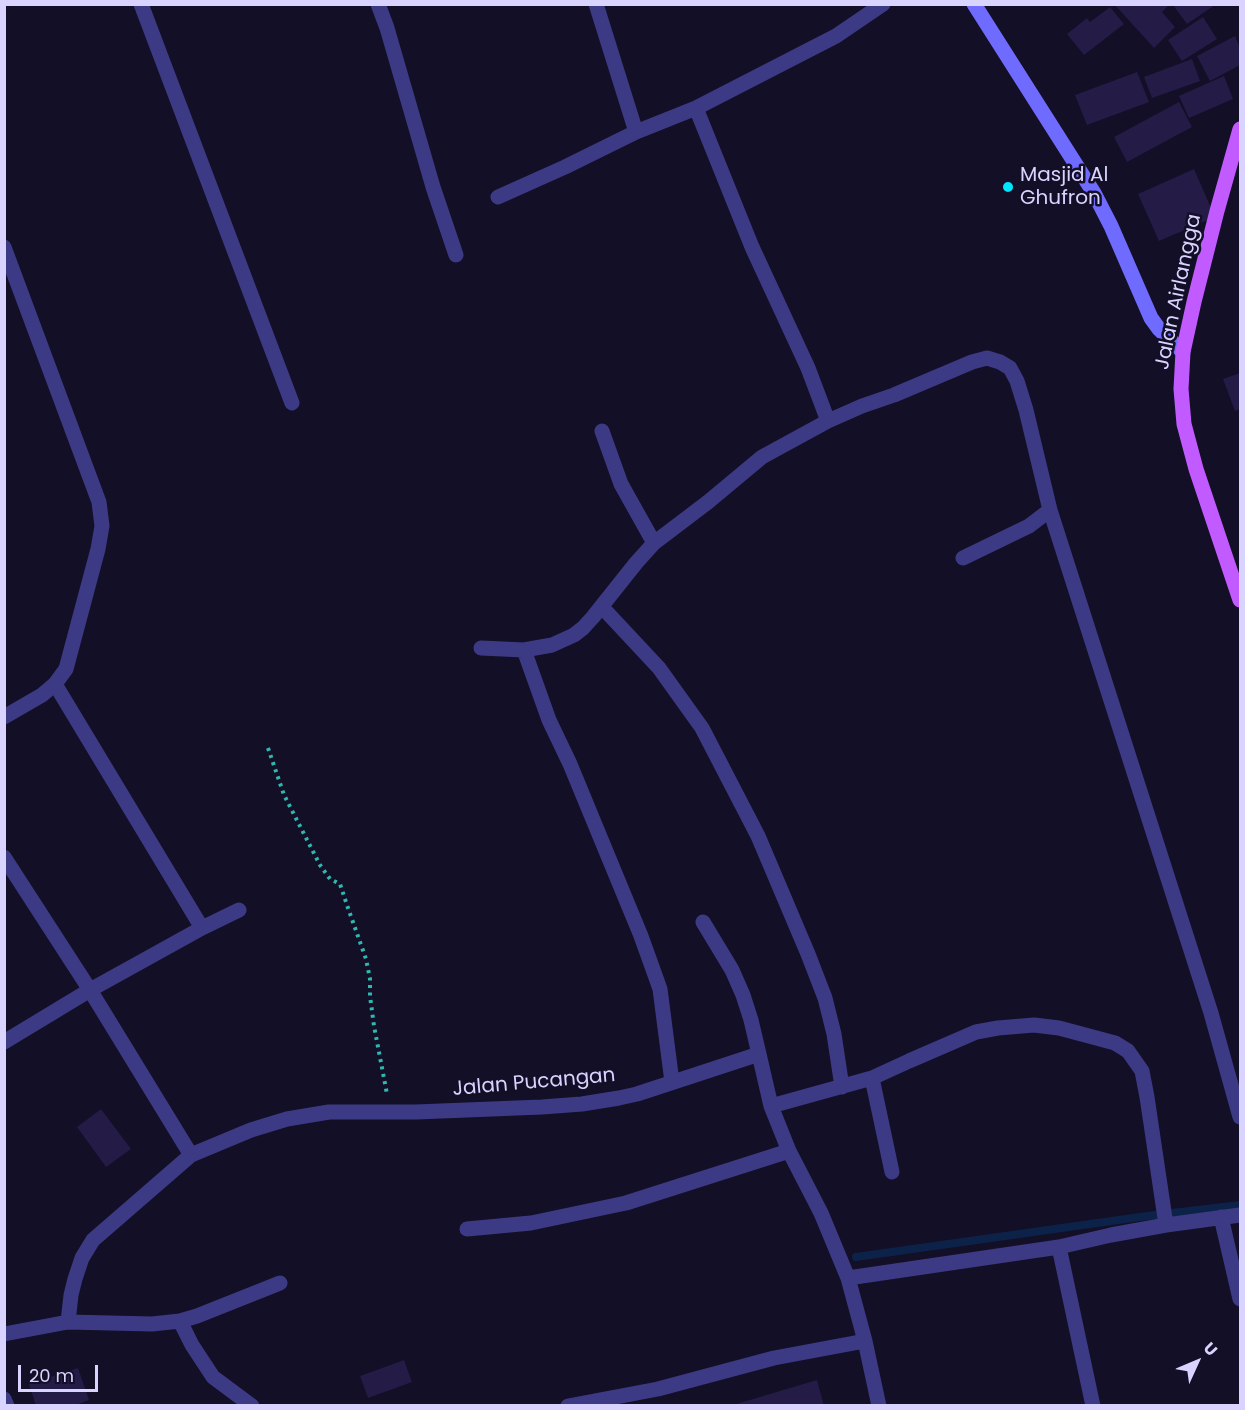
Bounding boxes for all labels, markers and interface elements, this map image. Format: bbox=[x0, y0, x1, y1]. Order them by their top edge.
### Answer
place label: Masjid Al Ghufron bbox=[1020, 164, 1108, 211]
marker: Masjid Al Ghufron bbox=[1001, 180, 1015, 194]
street label: Jalan Airlangga bbox=[1151, 212, 1207, 372]
street label: Jalan Pucangan bbox=[452, 1064, 616, 1102]
north arrow bbox=[1167, 1332, 1227, 1392]
text: U bbox=[1198, 1337, 1222, 1361]
scale bar bbox=[21, 1353, 100, 1391]
text: 20 m bbox=[29, 1363, 74, 1388]

